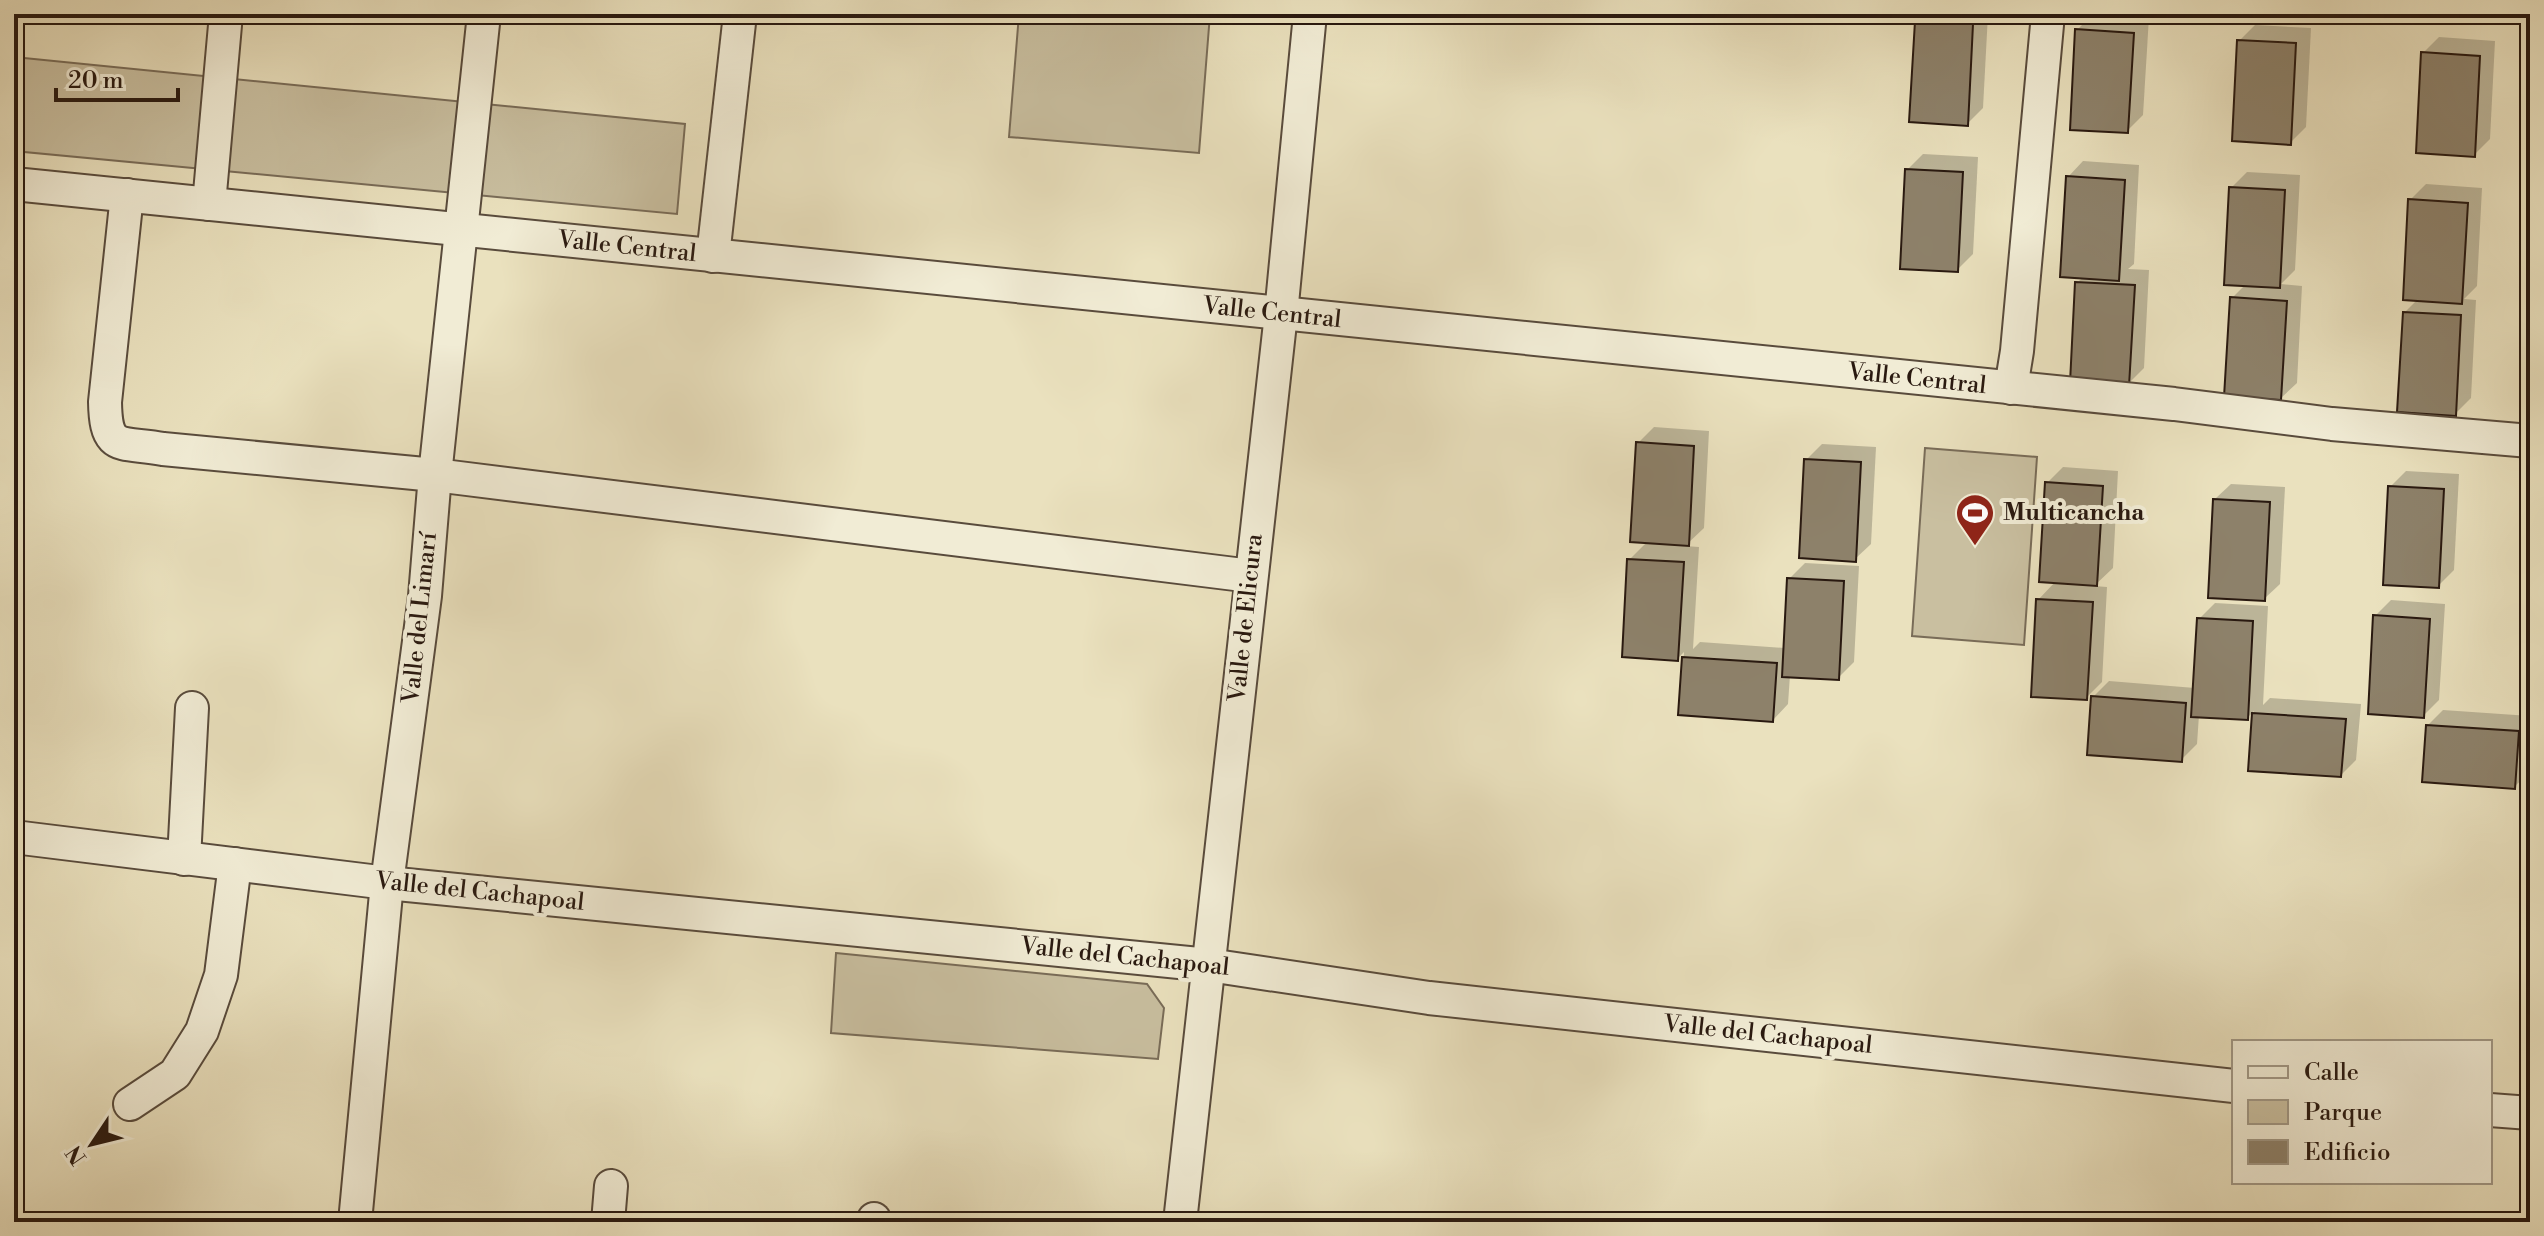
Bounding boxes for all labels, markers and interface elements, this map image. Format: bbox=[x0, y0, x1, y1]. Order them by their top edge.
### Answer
scale bar bbox=[56, 52, 178, 102]
text: 20 m bbox=[68, 66, 124, 96]
street label: Valle Central bbox=[555, 225, 698, 269]
street label: Valle Central bbox=[1200, 291, 1343, 335]
street label: Valle Central bbox=[1845, 357, 1988, 401]
sports icon: Multicancha bbox=[1954, 492, 1996, 547]
place label: Multicancha bbox=[2003, 498, 2145, 528]
street label: Valle del Limarí bbox=[396, 530, 444, 706]
street label: Valle de Elicura bbox=[1222, 532, 1270, 705]
street label: Valle del Cachapoal bbox=[373, 866, 586, 918]
street label: Valle del Cachapoal bbox=[1018, 931, 1231, 983]
street label: Valle del Cachapoal bbox=[1661, 1009, 1874, 1061]
legend bbox=[2232, 1040, 2492, 1184]
text: Calle bbox=[2304, 1058, 2359, 1088]
text: Parque bbox=[2304, 1098, 2382, 1128]
north arrow bbox=[52, 1104, 132, 1184]
text: Edificio bbox=[2304, 1138, 2390, 1168]
text: N bbox=[60, 1139, 93, 1169]

